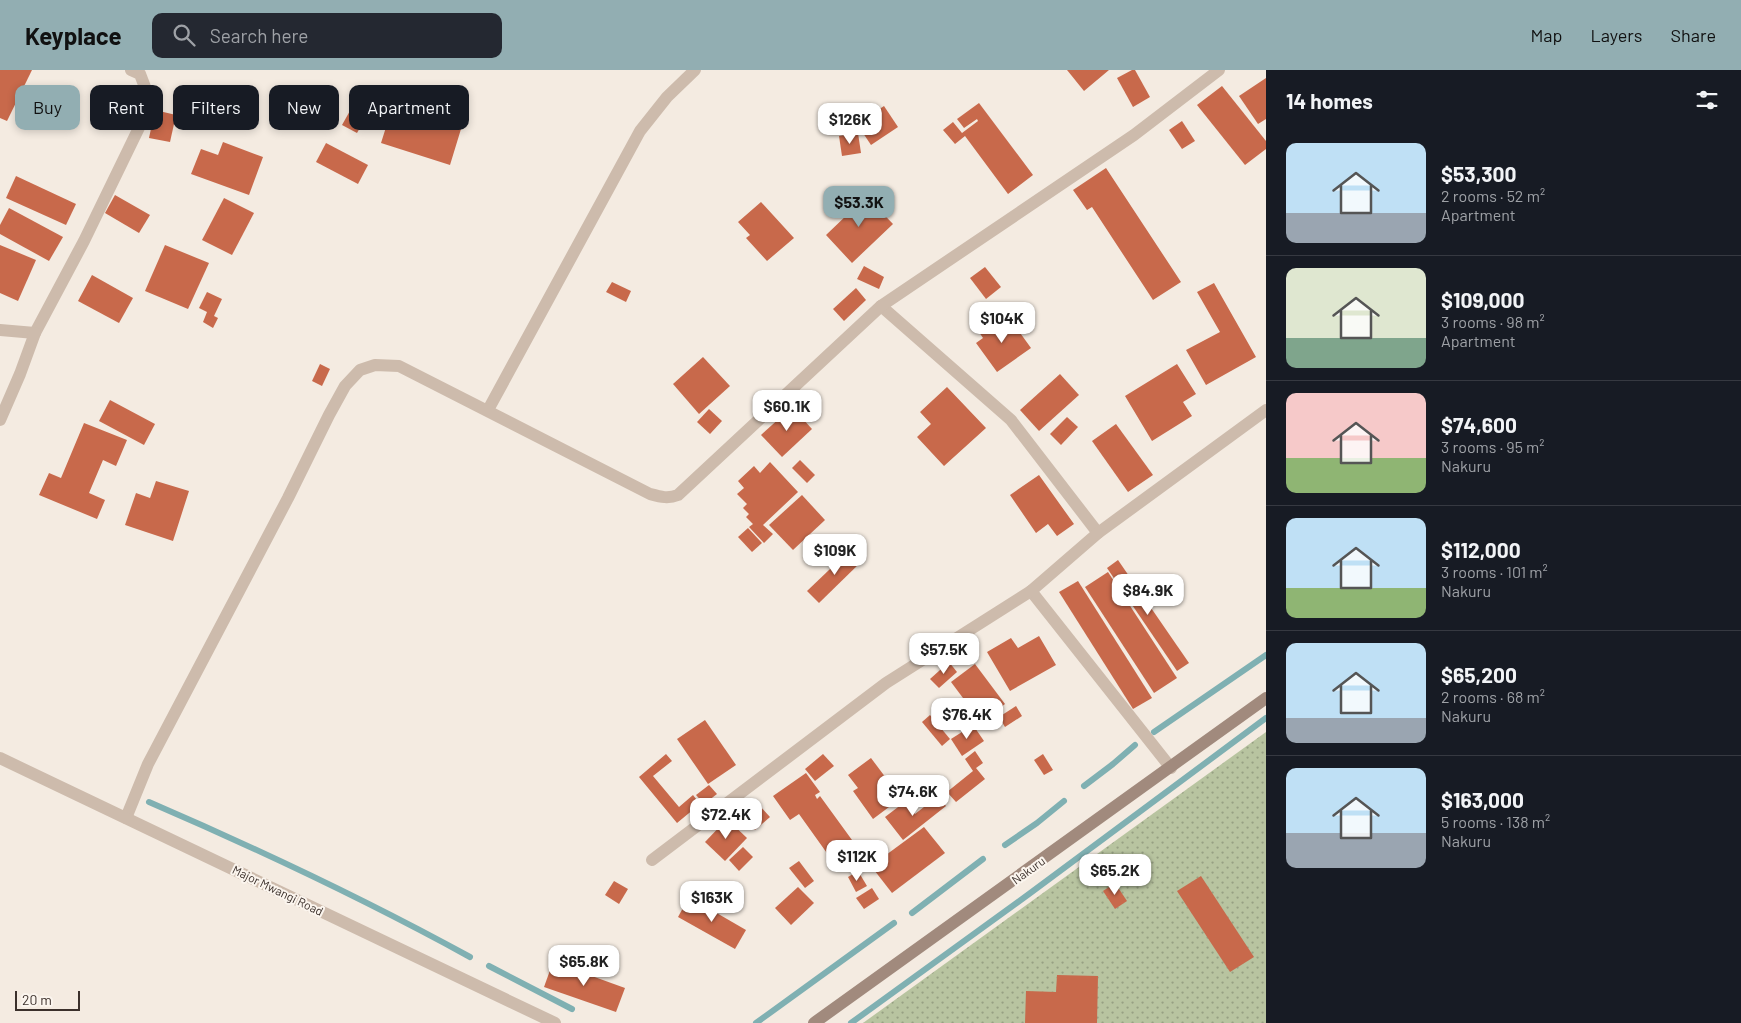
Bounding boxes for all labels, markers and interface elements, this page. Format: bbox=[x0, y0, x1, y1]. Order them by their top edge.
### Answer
search box bbox=[152, 13, 502, 58]
text: Keyplace bbox=[25, 21, 122, 50]
icon: search bbox=[170, 21, 198, 49]
text: Search here bbox=[210, 24, 308, 47]
text: Map bbox=[1530, 24, 1562, 46]
text: Layers bbox=[1590, 24, 1643, 46]
text: Share bbox=[1671, 24, 1716, 46]
chip: Buy bbox=[15, 85, 80, 130]
chip: Rent bbox=[90, 85, 163, 130]
chip: Filters bbox=[173, 85, 259, 130]
chip: New bbox=[269, 85, 339, 130]
chip: Apartment bbox=[349, 85, 469, 130]
icon: filters bbox=[1693, 86, 1721, 114]
text: 14 homes bbox=[1286, 88, 1373, 113]
pin: $126K bbox=[815, 102, 885, 145]
text: $126K bbox=[829, 109, 871, 128]
text: $53,300 bbox=[1441, 161, 1517, 186]
icon: home bbox=[1326, 163, 1386, 223]
pin: $53.3K bbox=[818, 186, 900, 228]
text: 2 rooms · 52 m² bbox=[1441, 186, 1545, 205]
text: $53.3K bbox=[834, 192, 884, 211]
text: Apartment bbox=[1441, 205, 1516, 224]
text: $109,000 bbox=[1441, 287, 1525, 312]
icon: home bbox=[1326, 288, 1386, 348]
pin: $104K bbox=[967, 302, 1037, 344]
text: $104K bbox=[980, 308, 1024, 327]
text: 3 rooms · 98 m² bbox=[1441, 312, 1545, 331]
text: Apartment bbox=[1441, 331, 1516, 350]
pin: $60.1K bbox=[746, 390, 828, 432]
text: $60.1K bbox=[764, 396, 810, 415]
text: $74,600 bbox=[1441, 412, 1517, 437]
icon: home bbox=[1326, 413, 1386, 473]
text: 3 rooms · 95 m² bbox=[1441, 437, 1545, 456]
text: Nakuru bbox=[1441, 456, 1491, 475]
pin: $109K bbox=[800, 534, 870, 576]
text: $112,000 bbox=[1441, 537, 1521, 562]
icon: home bbox=[1326, 538, 1386, 598]
text: $109K bbox=[814, 540, 856, 559]
text: 3 rooms · 101 m² bbox=[1441, 562, 1548, 581]
pin: $84.9K bbox=[1107, 574, 1189, 616]
text: $84.9K bbox=[1123, 580, 1173, 599]
text: Nakuru bbox=[1441, 581, 1491, 600]
pin: $57.5K bbox=[903, 632, 985, 675]
text: $57.5K bbox=[920, 639, 968, 658]
text: $65,200 bbox=[1441, 662, 1517, 687]
icon: home bbox=[1326, 663, 1386, 723]
text: 2 rooms · 68 m² bbox=[1441, 687, 1545, 706]
pin: $76.4K bbox=[926, 698, 1008, 740]
text: $76.4K bbox=[942, 704, 992, 723]
text: Nakuru bbox=[1441, 706, 1491, 725]
pin: $74.6K bbox=[872, 774, 954, 817]
text: $74.6K bbox=[888, 781, 938, 800]
text: $163,000 bbox=[1441, 787, 1524, 812]
icon: home bbox=[1326, 788, 1386, 848]
pin: $72.4K bbox=[685, 798, 767, 840]
text: $72.4K bbox=[701, 804, 751, 823]
text: 5 rooms · 138 m² bbox=[1441, 812, 1550, 831]
text: Nakuru bbox=[1441, 831, 1491, 850]
pin: $112K bbox=[822, 840, 892, 882]
text: $112K bbox=[837, 846, 877, 865]
street label: Nakuru bbox=[1009, 853, 1047, 887]
pin: $65.2K bbox=[1074, 854, 1156, 896]
text: $65.2K bbox=[1090, 860, 1140, 879]
street label: Major Mwangi Road bbox=[230, 862, 326, 918]
pin: $163K bbox=[677, 880, 747, 923]
text: $163K bbox=[691, 887, 733, 906]
pin: $65.8K bbox=[543, 944, 625, 987]
text: $65.8K bbox=[559, 951, 609, 970]
scale bar bbox=[15, 988, 80, 1011]
text: 20 m bbox=[22, 991, 52, 1008]

